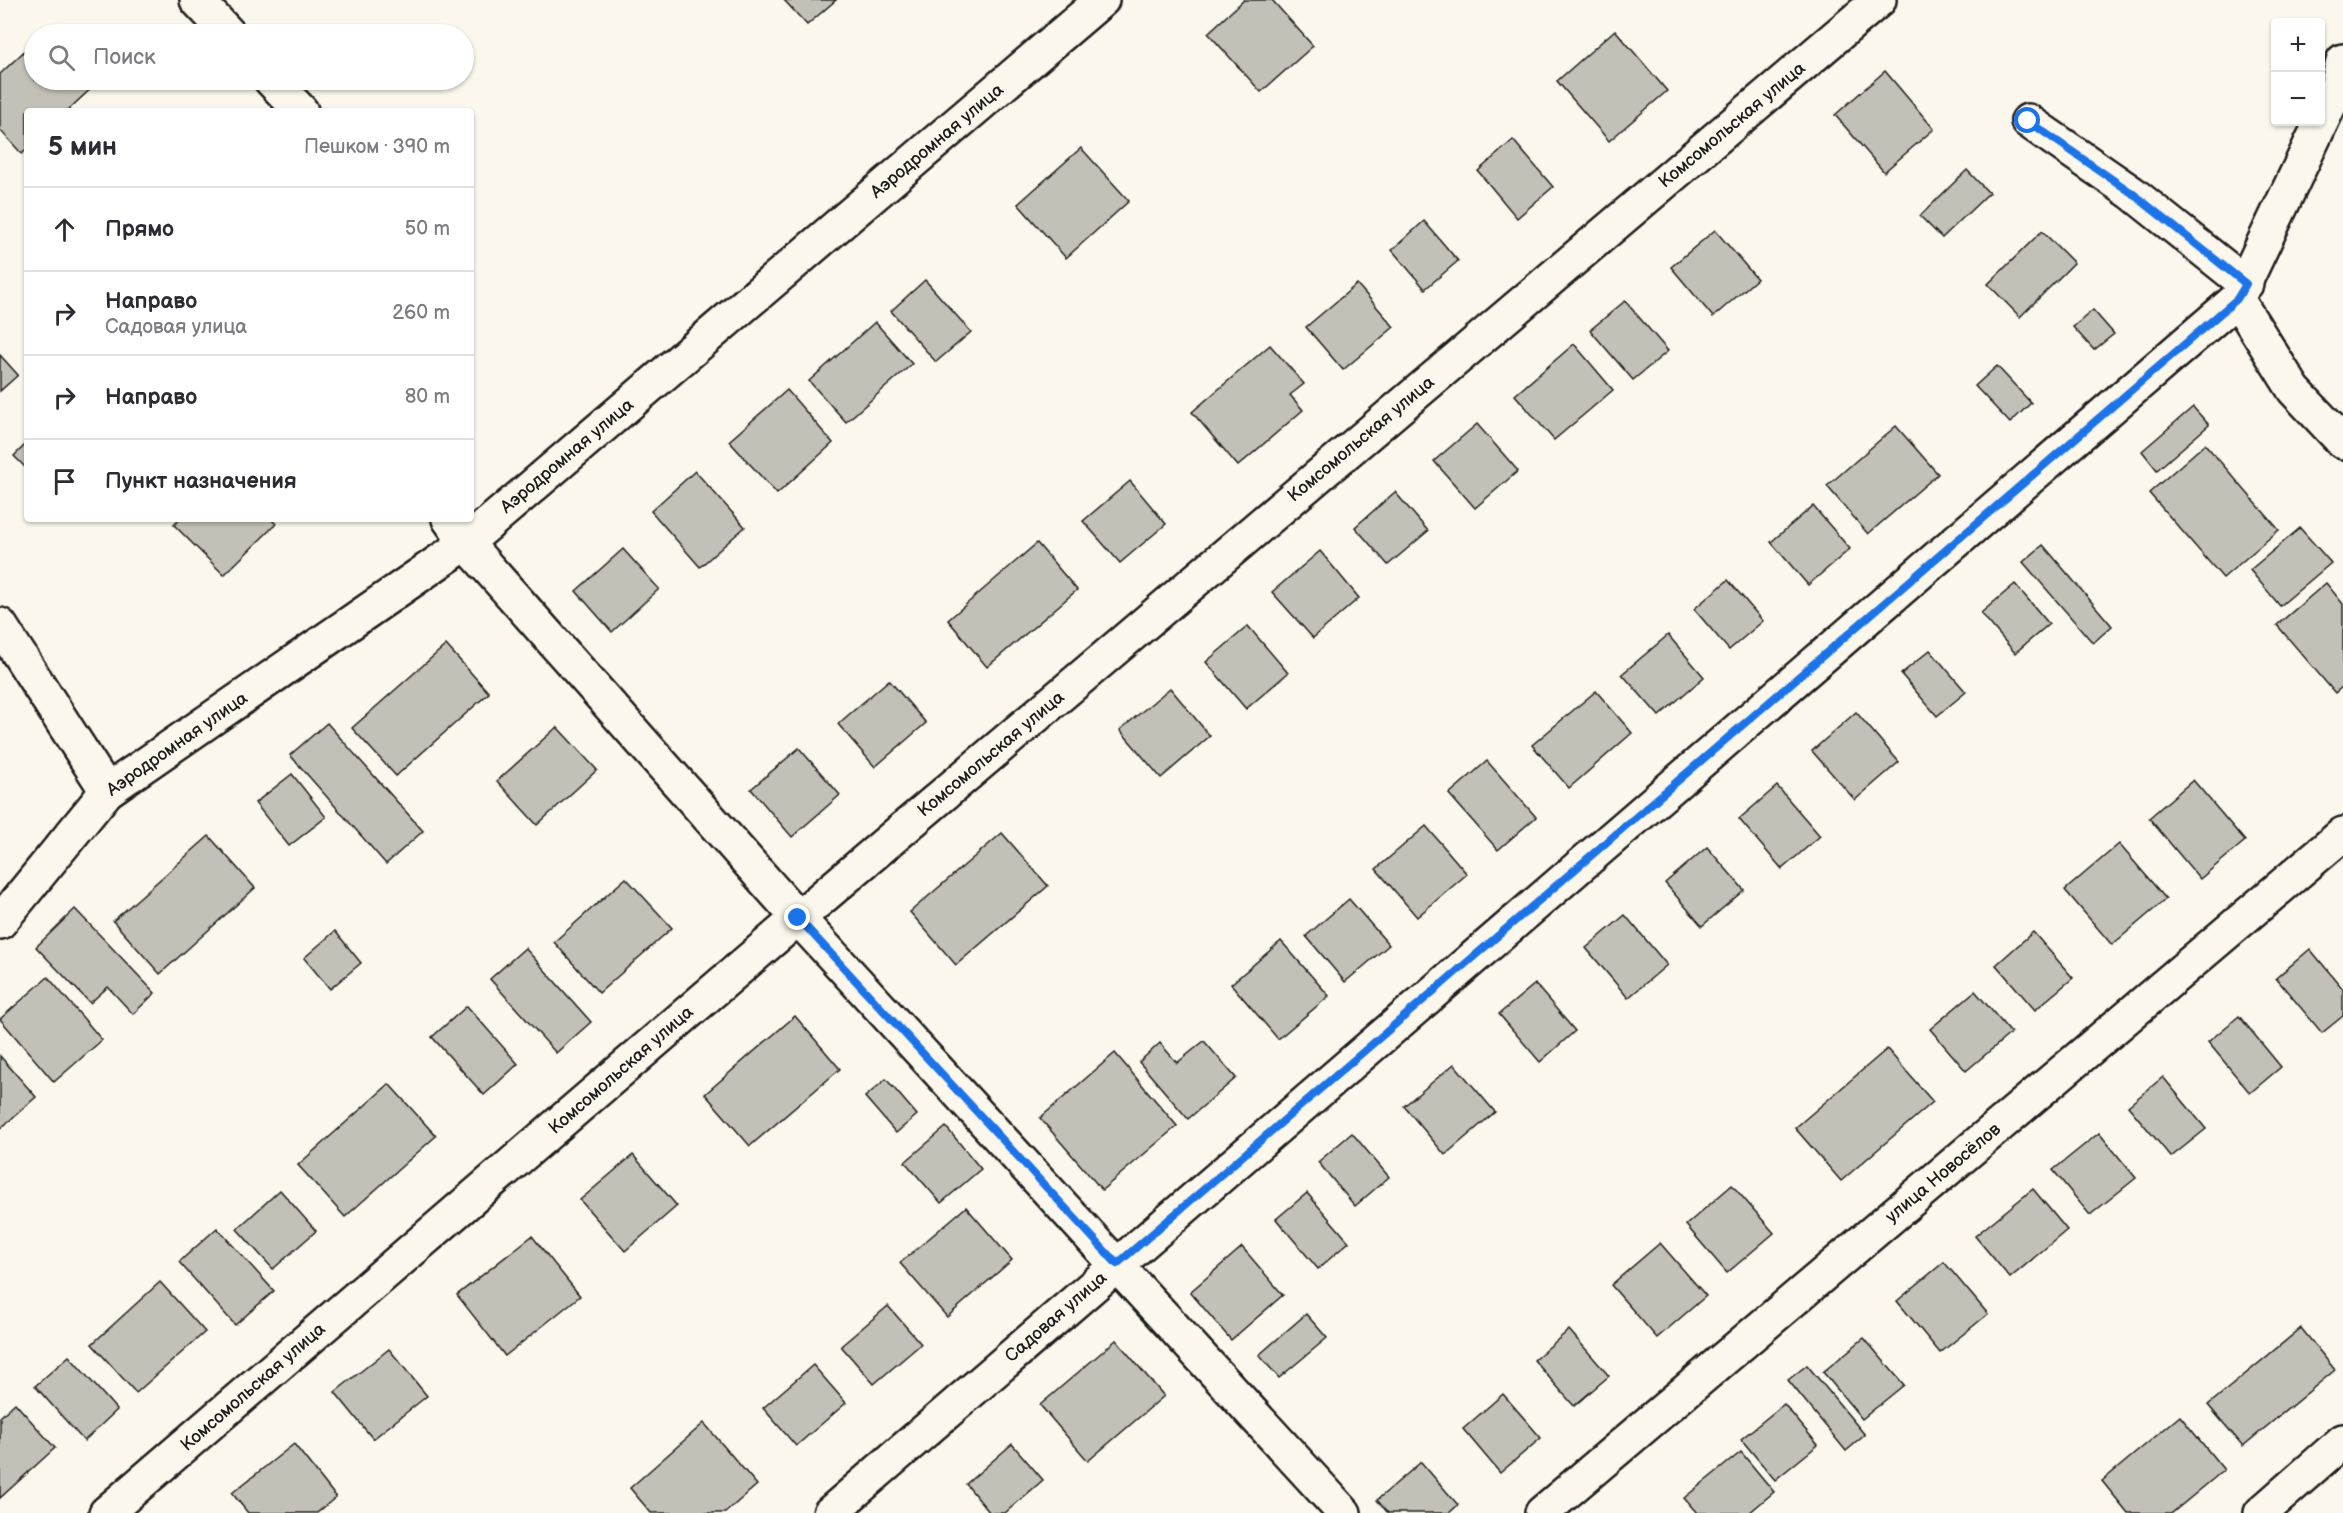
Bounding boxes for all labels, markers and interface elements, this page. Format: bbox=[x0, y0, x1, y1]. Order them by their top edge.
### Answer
map controls bbox=[2271, 18, 2325, 126]
button: + bbox=[2271, 18, 2325, 72]
search box bbox=[24, 24, 474, 90]
icon: search bbox=[45, 41, 78, 74]
text: Поиск bbox=[93, 44, 156, 71]
street label: Комсомольская улица bbox=[1654, 57, 1810, 192]
button: − bbox=[2271, 72, 2325, 126]
street label: Аэродромная улица bbox=[865, 79, 1008, 203]
route start bbox=[2014, 107, 2040, 133]
text: 5 мин bbox=[48, 132, 117, 163]
text: Пешком · 390 m bbox=[304, 135, 450, 159]
icon: ahead bbox=[48, 213, 81, 246]
text: Прямо bbox=[105, 216, 174, 243]
text: 50 m bbox=[405, 217, 450, 241]
text: Направо bbox=[105, 288, 197, 315]
icon: right bbox=[48, 297, 81, 330]
text: 260 m bbox=[392, 301, 450, 325]
text: Садовая улица bbox=[105, 315, 247, 339]
street label: Комсомольская улица bbox=[1283, 371, 1439, 506]
icon: right bbox=[48, 381, 81, 414]
text: Направо bbox=[105, 384, 197, 411]
text: 80 m bbox=[405, 385, 450, 409]
street label: Аэродромная улица bbox=[495, 394, 638, 518]
icon: arrive bbox=[48, 465, 81, 498]
text: Пункт назначения bbox=[105, 468, 297, 495]
street label: Комсомольская улица bbox=[913, 686, 1069, 821]
street label: Аэродромная улица bbox=[102, 687, 252, 801]
route end bbox=[784, 904, 810, 930]
street label: Комсомольская улица bbox=[544, 1001, 698, 1139]
street label: улица Новосёлов bbox=[1881, 1118, 2005, 1227]
street label: Садовая улица bbox=[1001, 1267, 1111, 1367]
street label: Комсомольская улица bbox=[176, 1318, 330, 1456]

